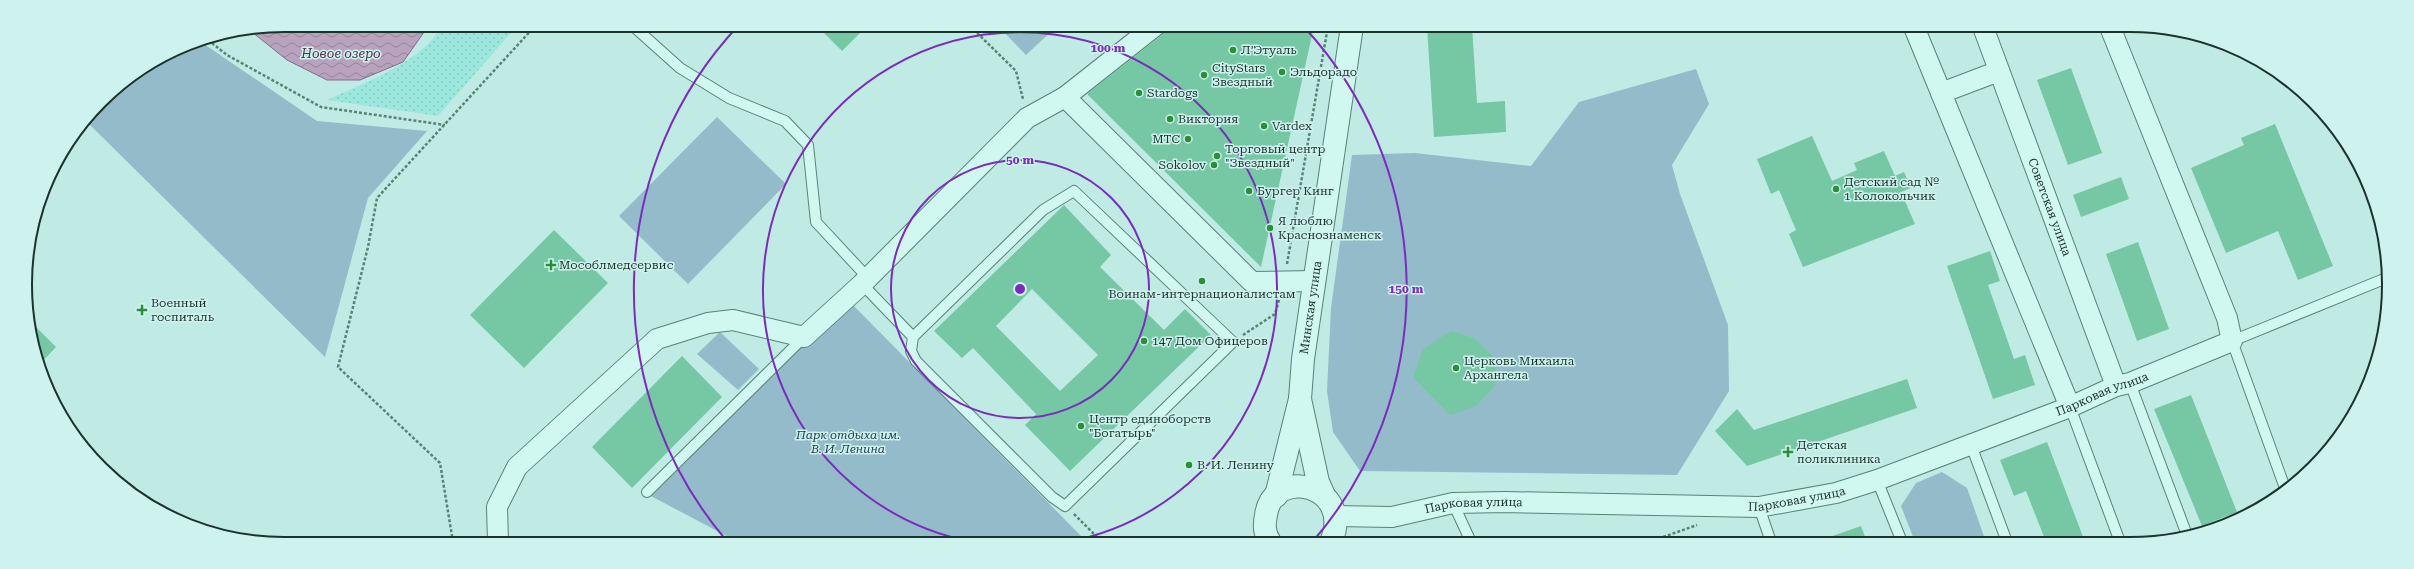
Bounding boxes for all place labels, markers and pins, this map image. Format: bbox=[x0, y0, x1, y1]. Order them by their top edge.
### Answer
place label: Л’Этуаль bbox=[1241, 43, 1297, 57]
marker: Л’Этуаль bbox=[1228, 45, 1238, 55]
place label: CityStars Звездный bbox=[1212, 61, 1273, 89]
place label: Эльдорадо bbox=[1290, 65, 1357, 79]
marker: Эльдорадо bbox=[1277, 67, 1287, 77]
marker: CityStars Звездный bbox=[1199, 70, 1209, 80]
place label: Stardogs bbox=[1147, 86, 1198, 100]
marker: Stardogs bbox=[1134, 88, 1144, 98]
place label: Виктория bbox=[1178, 112, 1238, 126]
marker: Виктория bbox=[1165, 114, 1175, 124]
place label: Vardex bbox=[1272, 119, 1312, 133]
marker: Vardex bbox=[1259, 121, 1269, 131]
place label: МТС bbox=[1152, 132, 1180, 146]
marker: МТС bbox=[1183, 134, 1193, 144]
place label: Торговый центр "Звездный" bbox=[1225, 142, 1326, 170]
marker: Торговый центр "Звездный" bbox=[1212, 151, 1222, 161]
place label: Sokolov bbox=[1159, 158, 1206, 172]
marker: Sokolov bbox=[1209, 160, 1219, 170]
place label: Детский сад № 1 Колокольчик bbox=[1844, 175, 1939, 203]
place label: Бургер Кинг bbox=[1257, 184, 1334, 198]
marker: Детский сад № 1 Колокольчик bbox=[1831, 184, 1841, 194]
marker: Бургер Кинг bbox=[1244, 186, 1254, 196]
place label: Я люблю Краснознаменск bbox=[1278, 214, 1382, 242]
marker: Я люблю Краснознаменск bbox=[1265, 223, 1275, 233]
place label: Мособлмедсервис bbox=[559, 258, 674, 272]
marker: Мособлмедсервис bbox=[546, 260, 556, 270]
marker: Воинам-интернационалистам bbox=[1197, 276, 1207, 286]
centre of rings bbox=[1013, 282, 1027, 296]
place label: Воинам-интернационалистам bbox=[1108, 287, 1296, 301]
place label: Военный госпиталь bbox=[151, 296, 215, 324]
marker: Военный госпиталь bbox=[136, 304, 148, 316]
place label: 147 Дом Офицеров bbox=[1152, 334, 1268, 348]
marker: 147 Дом Офицеров bbox=[1139, 336, 1149, 346]
place label: Церковь Михаила Архангела bbox=[1464, 354, 1575, 382]
marker: Церковь Михаила Архангела bbox=[1451, 363, 1461, 373]
place label: Центр единоборств "Богатырь" bbox=[1089, 412, 1211, 440]
marker: Центр единоборств "Богатырь" bbox=[1076, 421, 1086, 431]
place label: Детская поликлиника bbox=[1797, 438, 1881, 466]
marker: Детская поликлиника bbox=[1782, 446, 1794, 458]
place label: В. И. Ленину bbox=[1197, 458, 1275, 472]
marker: В. И. Ленину bbox=[1184, 460, 1194, 470]

